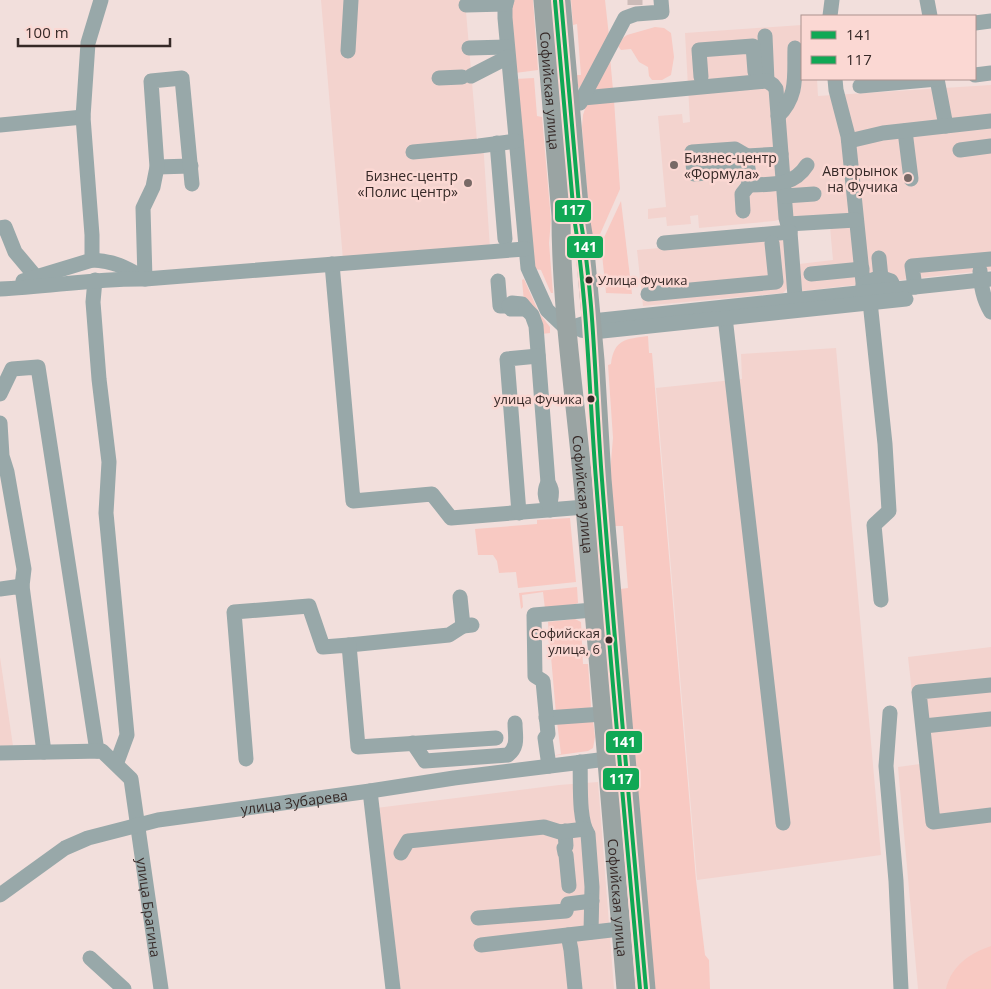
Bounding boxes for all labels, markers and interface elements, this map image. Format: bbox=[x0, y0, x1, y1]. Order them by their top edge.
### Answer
scale bar bbox=[18, 15, 170, 47]
legend bbox=[801, 15, 976, 80]
text: 100 m bbox=[25, 22, 69, 42]
text: 141 bbox=[846, 24, 872, 44]
street label: Софийская улица bbox=[536, 31, 565, 151]
text: 117 bbox=[846, 49, 872, 69]
place label: Бизнес-центр «Формула» bbox=[684, 148, 777, 183]
marker: Бизнес-центр «Формула» bbox=[668, 159, 680, 171]
place label: Авторынок на Фучика bbox=[822, 161, 899, 196]
place label: Бизнес-центр «Полис центр» bbox=[358, 166, 458, 201]
marker: Авторынок на Фучика bbox=[902, 172, 914, 184]
marker: Бизнес-центр «Полис центр» bbox=[462, 177, 474, 189]
line badge: 117 bbox=[554, 199, 592, 223]
text: 117 bbox=[561, 200, 585, 219]
line badge: 141 bbox=[566, 235, 604, 259]
text: 141 bbox=[573, 237, 597, 256]
place label: Улица Фучика bbox=[598, 271, 687, 289]
marker: Улица Фучика bbox=[584, 275, 594, 285]
place label: улица Фучика bbox=[494, 390, 582, 408]
marker: улица Фучика bbox=[586, 394, 596, 404]
street label: Софийская улица bbox=[569, 434, 599, 554]
place label: Софийская улица, 6 bbox=[531, 624, 600, 658]
marker: Софийская улица, 6 bbox=[604, 635, 614, 645]
line badge: 141 bbox=[605, 730, 643, 754]
text: 141 bbox=[612, 732, 636, 751]
line badge: 117 bbox=[602, 767, 640, 791]
text: 117 bbox=[609, 769, 633, 788]
street label: улица Зубарева bbox=[240, 785, 349, 818]
street label: Софийская улица bbox=[604, 838, 633, 958]
street label: улица Брагина bbox=[133, 856, 166, 959]

